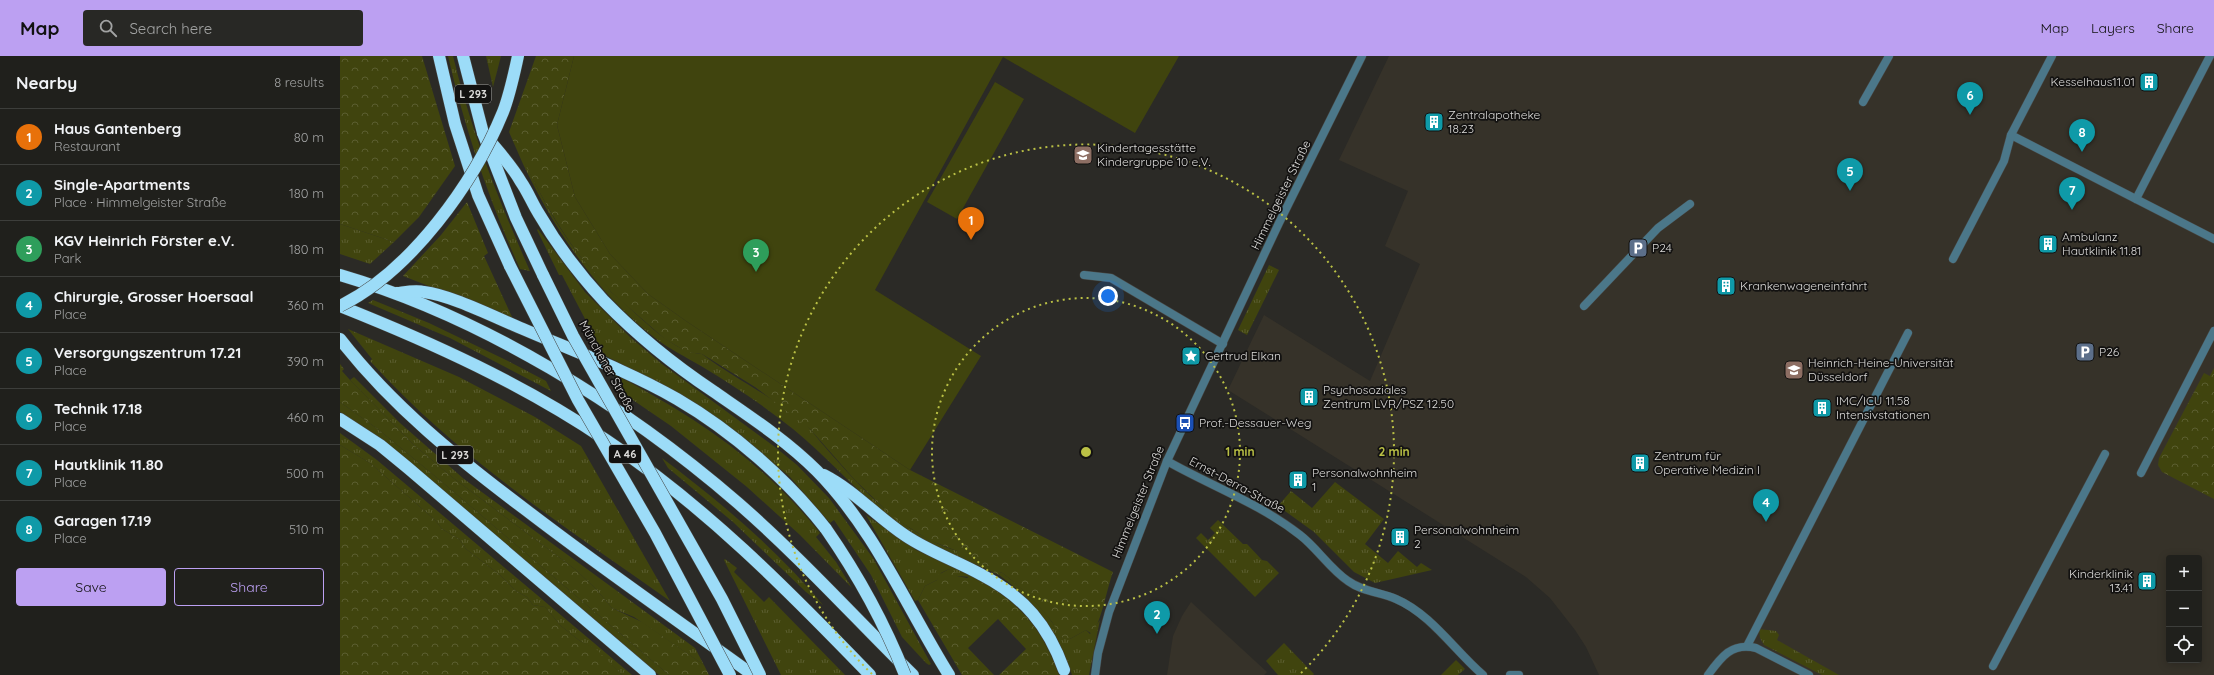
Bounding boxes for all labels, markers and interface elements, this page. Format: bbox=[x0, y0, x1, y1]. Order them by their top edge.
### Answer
search box bbox=[83, 10, 363, 46]
text: Map bbox=[20, 16, 59, 40]
icon: search bbox=[97, 17, 119, 39]
text: Search here bbox=[129, 19, 212, 38]
text: Map bbox=[2040, 19, 2069, 37]
text: Layers bbox=[2091, 19, 2135, 37]
text: Share bbox=[2157, 19, 2194, 37]
building icon: Kesselhaus11.01 bbox=[2138, 71, 2160, 93]
text: Nearby bbox=[16, 72, 77, 93]
text: 8 results bbox=[274, 74, 324, 90]
place label: Kesselhaus11.01 bbox=[2051, 74, 2135, 89]
pin: 6 bbox=[1957, 82, 1983, 115]
road number: L 293 bbox=[455, 85, 491, 103]
place label: Zentralapotheke 18.23 bbox=[1448, 107, 1541, 136]
building icon: Zentralapotheke 18.23 bbox=[1423, 111, 1445, 133]
text: Haus Gantenberg bbox=[54, 119, 181, 138]
pin: 8 bbox=[2069, 119, 2095, 152]
text: 1 bbox=[26, 129, 32, 145]
text: 80 m bbox=[294, 129, 324, 145]
street label: Himmelgeister Straße bbox=[1247, 137, 1314, 252]
text: Restaurant bbox=[54, 138, 120, 154]
place label: Kindertagesstätte Kindergruppe 10 e.V. bbox=[1097, 140, 1211, 169]
school or university icon: Kindertagesstätte Kindergruppe 10 e.V. bbox=[1072, 144, 1094, 166]
pin: 5 bbox=[1837, 158, 1863, 191]
text: Single-Apartments bbox=[54, 175, 190, 194]
pin: 7 bbox=[2059, 177, 2085, 210]
text: 2 bbox=[25, 185, 33, 201]
text: 180 m bbox=[289, 185, 324, 201]
text: Place · Himmelgeister Straße bbox=[54, 194, 226, 210]
pin: 1 bbox=[958, 207, 984, 240]
place label: Ambulanz Hautklinik 11.81 bbox=[2062, 229, 2142, 258]
text: KGV Heinrich Förster e.V. bbox=[54, 231, 235, 250]
building icon: Ambulanz Hautklinik 11.81 bbox=[2037, 233, 2059, 255]
parking icon: P24 bbox=[1627, 237, 1649, 259]
pin: 3 bbox=[743, 239, 769, 272]
place label: P24 bbox=[1652, 240, 1672, 255]
text: 3 bbox=[26, 241, 32, 257]
text: 180 m bbox=[289, 241, 324, 257]
text: Park bbox=[54, 250, 82, 266]
building icon: Krankenwageneinfahrt bbox=[1715, 275, 1737, 297]
place label: Krankenwageneinfahrt bbox=[1740, 278, 1867, 293]
your location bbox=[1098, 286, 1118, 306]
text: Chirurgie, Grosser Hoersaal bbox=[54, 287, 254, 306]
text: 4 bbox=[25, 297, 33, 313]
text: 360 m bbox=[287, 297, 324, 313]
text: Place bbox=[54, 306, 87, 322]
street label: Münchener Straße bbox=[576, 318, 639, 414]
parking icon: P26 bbox=[2074, 341, 2096, 363]
text: Versorgungszentrum 17.21 bbox=[54, 343, 241, 362]
place label: P26 bbox=[2099, 344, 2120, 359]
place icon: Gertrud Elkan bbox=[1180, 345, 1202, 367]
place label: Gertrud Elkan bbox=[1205, 348, 1281, 363]
text: 5 bbox=[25, 353, 33, 369]
text: 390 m bbox=[287, 353, 324, 369]
place label: Heinrich-Heine-Universität Düsseldorf bbox=[1808, 355, 1954, 384]
school or university icon: Heinrich-Heine-Universität Düsseldorf bbox=[1783, 359, 1805, 381]
text: Place bbox=[54, 362, 87, 378]
place label: Psychosoziales Zentrum LVR/PSZ 12.50 bbox=[1323, 382, 1454, 411]
building icon: Psychosoziales Zentrum LVR/PSZ 12.50 bbox=[1298, 386, 1320, 408]
place label: IMC/ICU 11.58 Intensivstationen bbox=[1836, 393, 1930, 422]
building icon: IMC/ICU 11.58 Intensivstationen bbox=[1811, 397, 1833, 419]
text: Technik 17.18 bbox=[54, 399, 142, 418]
text: 6 bbox=[25, 409, 33, 425]
text: 460 m bbox=[287, 409, 324, 425]
bus stop icon: Prof.-Dessauer-Weg bbox=[1174, 412, 1196, 434]
place label: Prof.-Dessauer-Weg bbox=[1199, 415, 1311, 430]
text: Place bbox=[54, 418, 87, 434]
street label: Himmelgeister Straße bbox=[1108, 443, 1167, 560]
text: 1 min bbox=[1225, 444, 1255, 459]
text: 2 min bbox=[1378, 444, 1410, 459]
road number: A 46 bbox=[609, 445, 641, 463]
centre of rings bbox=[1079, 445, 1093, 459]
road number: L 293 bbox=[437, 446, 473, 464]
place label: Zentrum für Operative Medizin I bbox=[1654, 448, 1760, 477]
building icon: Zentrum für Operative Medizin I bbox=[1629, 452, 1651, 474]
street label: Ernst-Derra-Straße bbox=[1187, 453, 1288, 516]
text: Hautklinik 11.80 bbox=[54, 455, 163, 474]
text: 7 bbox=[25, 465, 33, 481]
text: 500 m bbox=[286, 465, 324, 481]
place label: Personalwohnheim 1 bbox=[1312, 465, 1417, 494]
building icon: Personalwohnheim 1 bbox=[1287, 469, 1309, 491]
text: Place bbox=[54, 474, 87, 490]
pin: 4 bbox=[1753, 489, 1779, 522]
text: Garagen 17.19 bbox=[54, 511, 151, 530]
text: 8 bbox=[25, 521, 33, 537]
text: 510 m bbox=[289, 521, 324, 537]
place label: Personalwohnheim 2 bbox=[1414, 522, 1519, 551]
building icon: Personalwohnheim 2 bbox=[1389, 526, 1411, 548]
text: Place bbox=[54, 530, 87, 546]
map controls bbox=[2166, 555, 2202, 663]
button: + bbox=[2166, 555, 2202, 591]
place label: Kinderklinik 13.41 bbox=[2069, 566, 2133, 595]
button: Save bbox=[16, 568, 166, 606]
button: Share bbox=[174, 568, 324, 606]
building icon: Kinderklinik 13.41 bbox=[2136, 570, 2158, 592]
button: − bbox=[2166, 591, 2202, 627]
pin: 2 bbox=[1144, 601, 1170, 634]
button: locate bbox=[2166, 627, 2202, 663]

